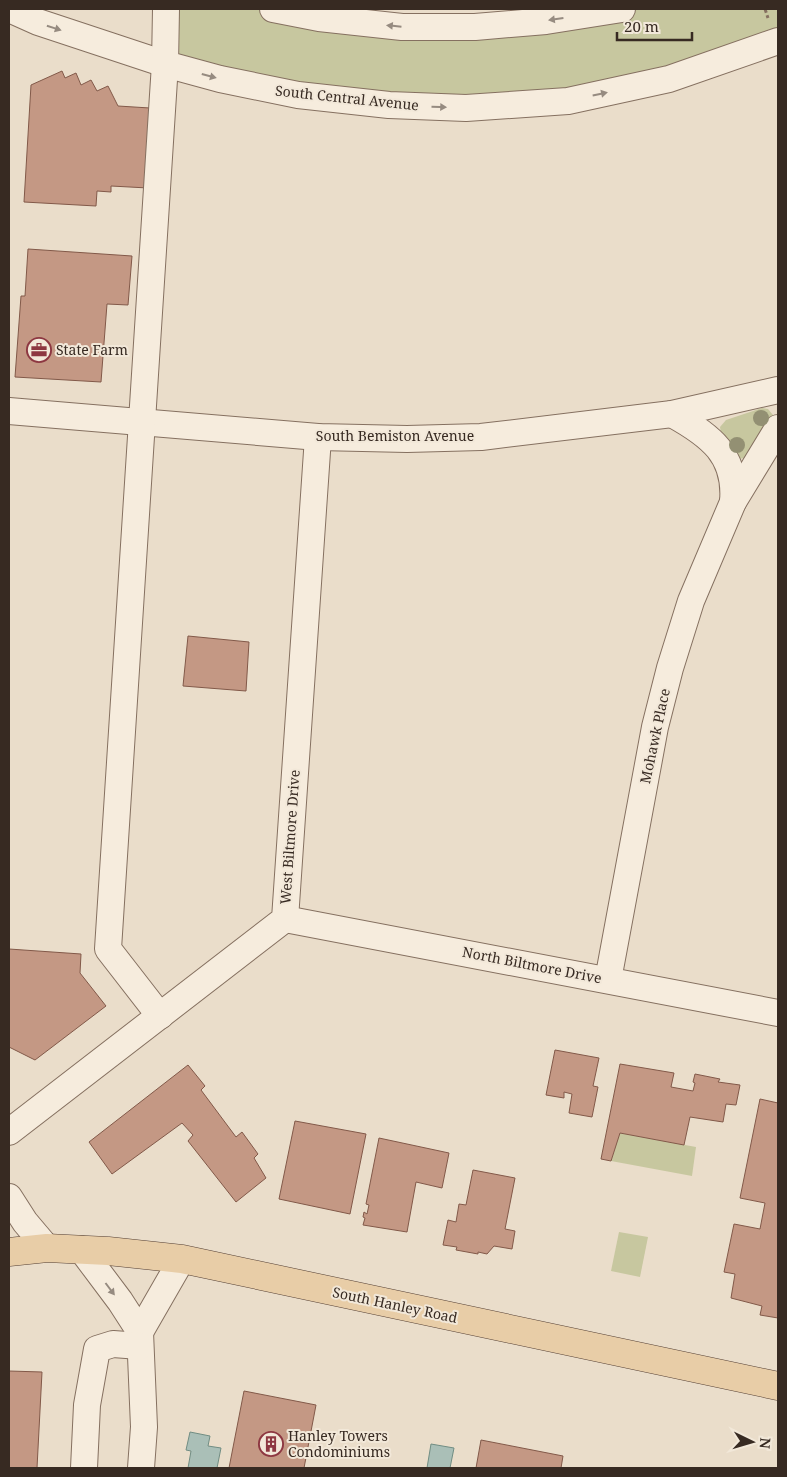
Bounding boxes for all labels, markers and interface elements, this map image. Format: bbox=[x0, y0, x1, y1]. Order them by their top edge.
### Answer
scale bar bbox=[617, 10, 692, 42]
one-way arrow bbox=[548, 15, 564, 23]
text: 20 m bbox=[624, 16, 659, 36]
one-way arrow bbox=[386, 22, 402, 30]
one-way arrow bbox=[47, 24, 62, 32]
one-way arrow bbox=[201, 72, 217, 80]
street label: South Central Avenue bbox=[274, 81, 420, 114]
one-way arrow bbox=[593, 90, 608, 98]
one-way arrow bbox=[431, 103, 447, 111]
office icon: State Farm bbox=[26, 337, 52, 363]
place label: State Farm bbox=[56, 340, 128, 359]
street label: South Bemiston Avenue bbox=[316, 426, 474, 445]
street label: Mohawk Place bbox=[635, 687, 674, 785]
street label: West Biltmore Drive bbox=[275, 769, 304, 905]
street label: North Biltmore Drive bbox=[461, 942, 603, 987]
one-way arrow bbox=[105, 1282, 116, 1295]
street label: South Hanley Road bbox=[331, 1282, 460, 1327]
north arrow bbox=[727, 1417, 777, 1467]
place label: Hanley Towers Condominiums bbox=[288, 1426, 390, 1461]
building icon: Hanley Towers Condominiums bbox=[258, 1431, 284, 1457]
text: N bbox=[756, 1437, 775, 1450]

